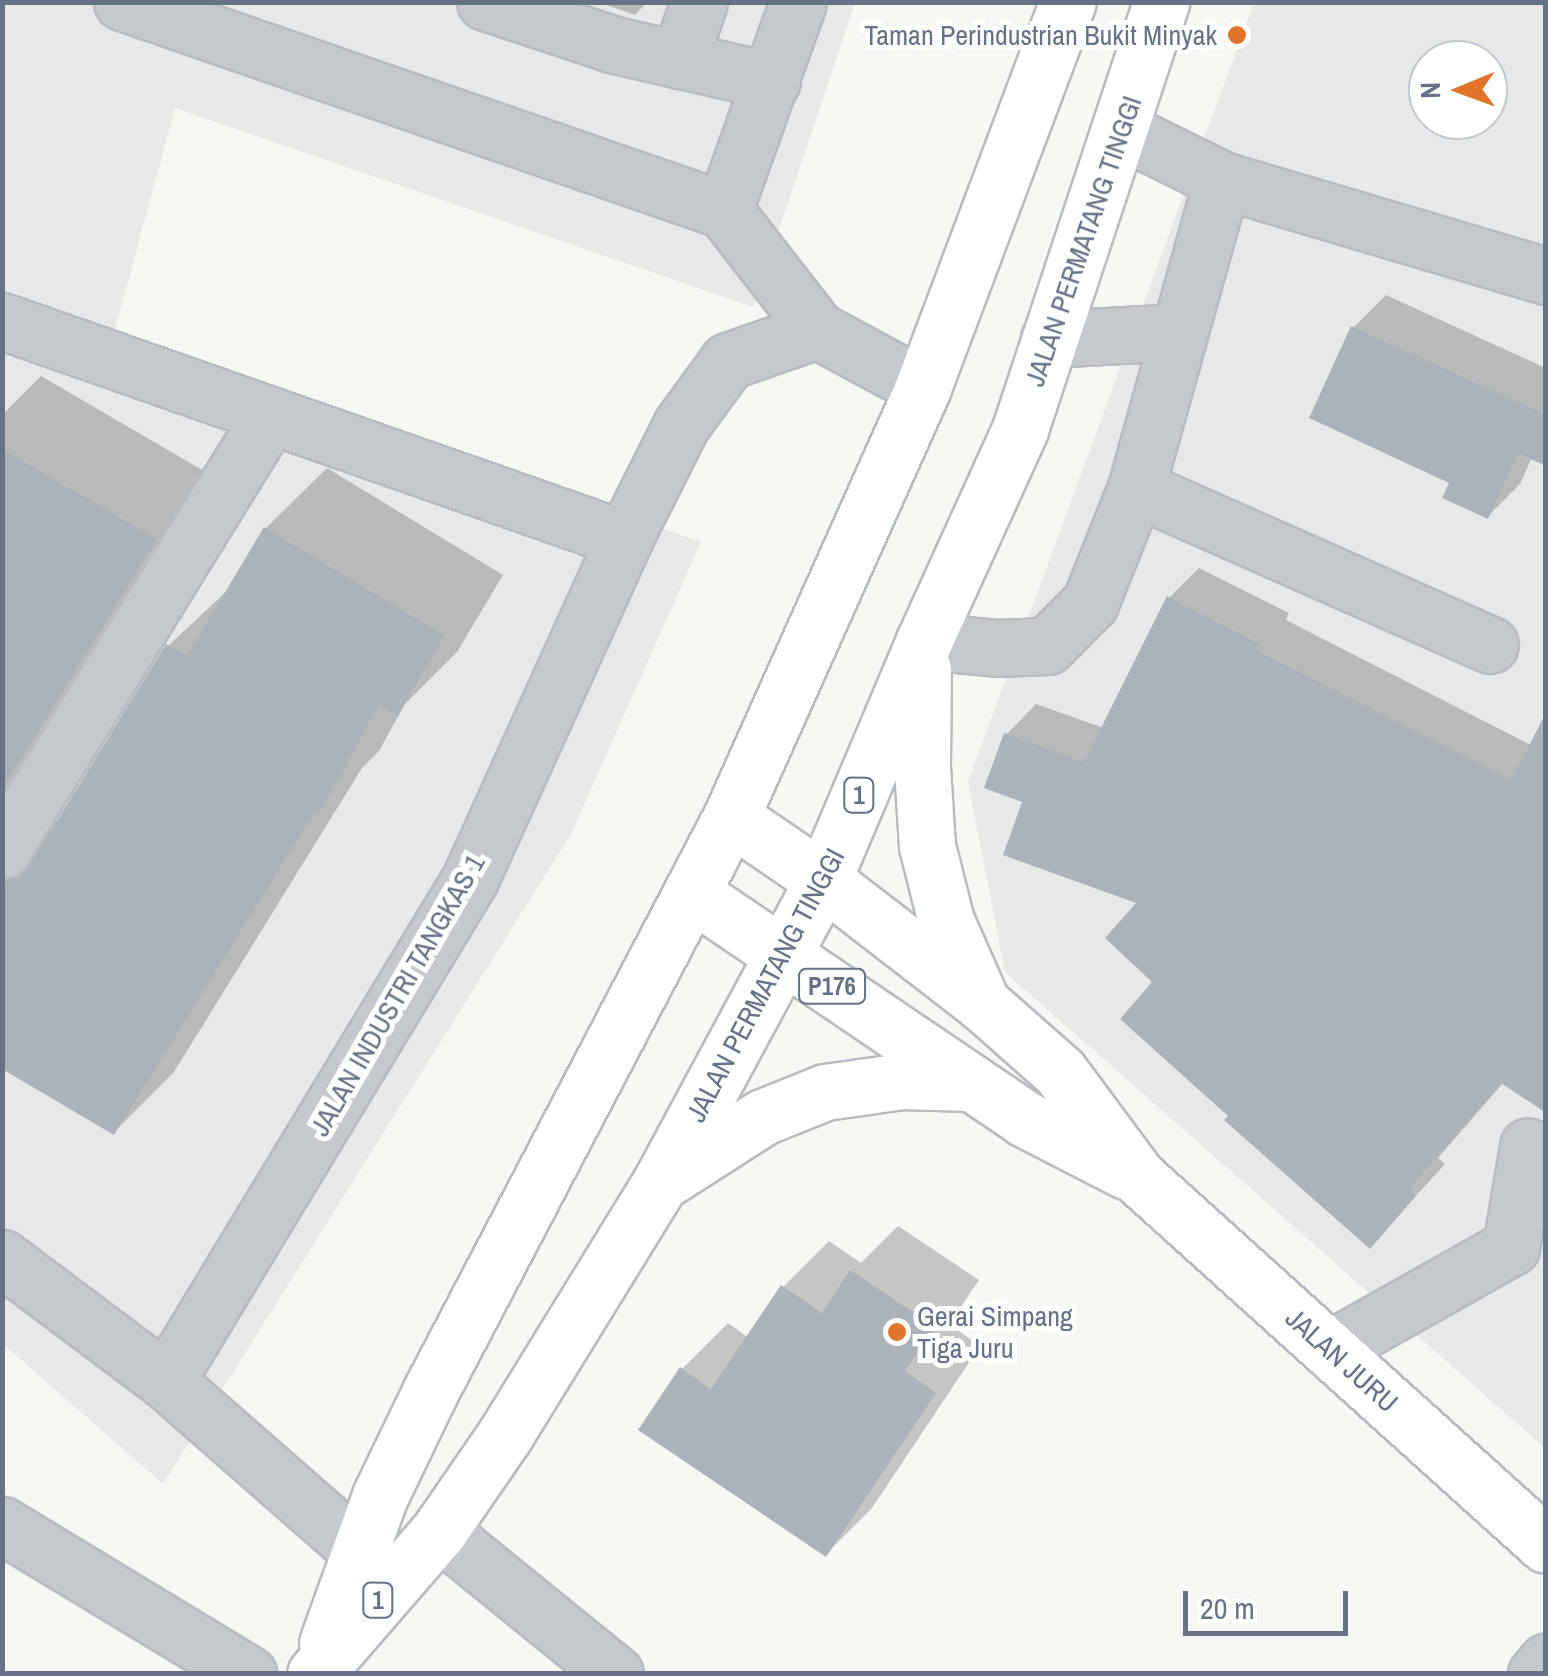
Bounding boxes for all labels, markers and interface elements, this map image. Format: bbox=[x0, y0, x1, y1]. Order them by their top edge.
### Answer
place label: Taman Perindustrian Bukit Minyak bbox=[864, 18, 1217, 52]
marker: Taman Perindustrian Bukit Minyak bbox=[1226, 24, 1248, 46]
north arrow bbox=[1408, 40, 1508, 140]
text: N bbox=[1411, 82, 1449, 99]
street label: JALAN PERMATANG TINGGI bbox=[1017, 91, 1149, 391]
road number: 1 bbox=[842, 775, 876, 815]
street label: JALAN PERMATANG TINGGI bbox=[678, 842, 852, 1128]
street label: JALAN INDUSTRI TANGKAS 1 bbox=[302, 848, 492, 1142]
road number: P176 bbox=[797, 966, 867, 1006]
place label: Gerai Simpang Tiga Juru bbox=[917, 1299, 1073, 1365]
street label: JALAN JURU bbox=[1279, 1301, 1405, 1419]
marker: Gerai Simpang Tiga Juru bbox=[886, 1321, 908, 1343]
scale bar bbox=[1188, 1571, 1353, 1633]
road number: 1 bbox=[360, 1580, 396, 1620]
text: 20 m bbox=[1200, 1588, 1255, 1628]

